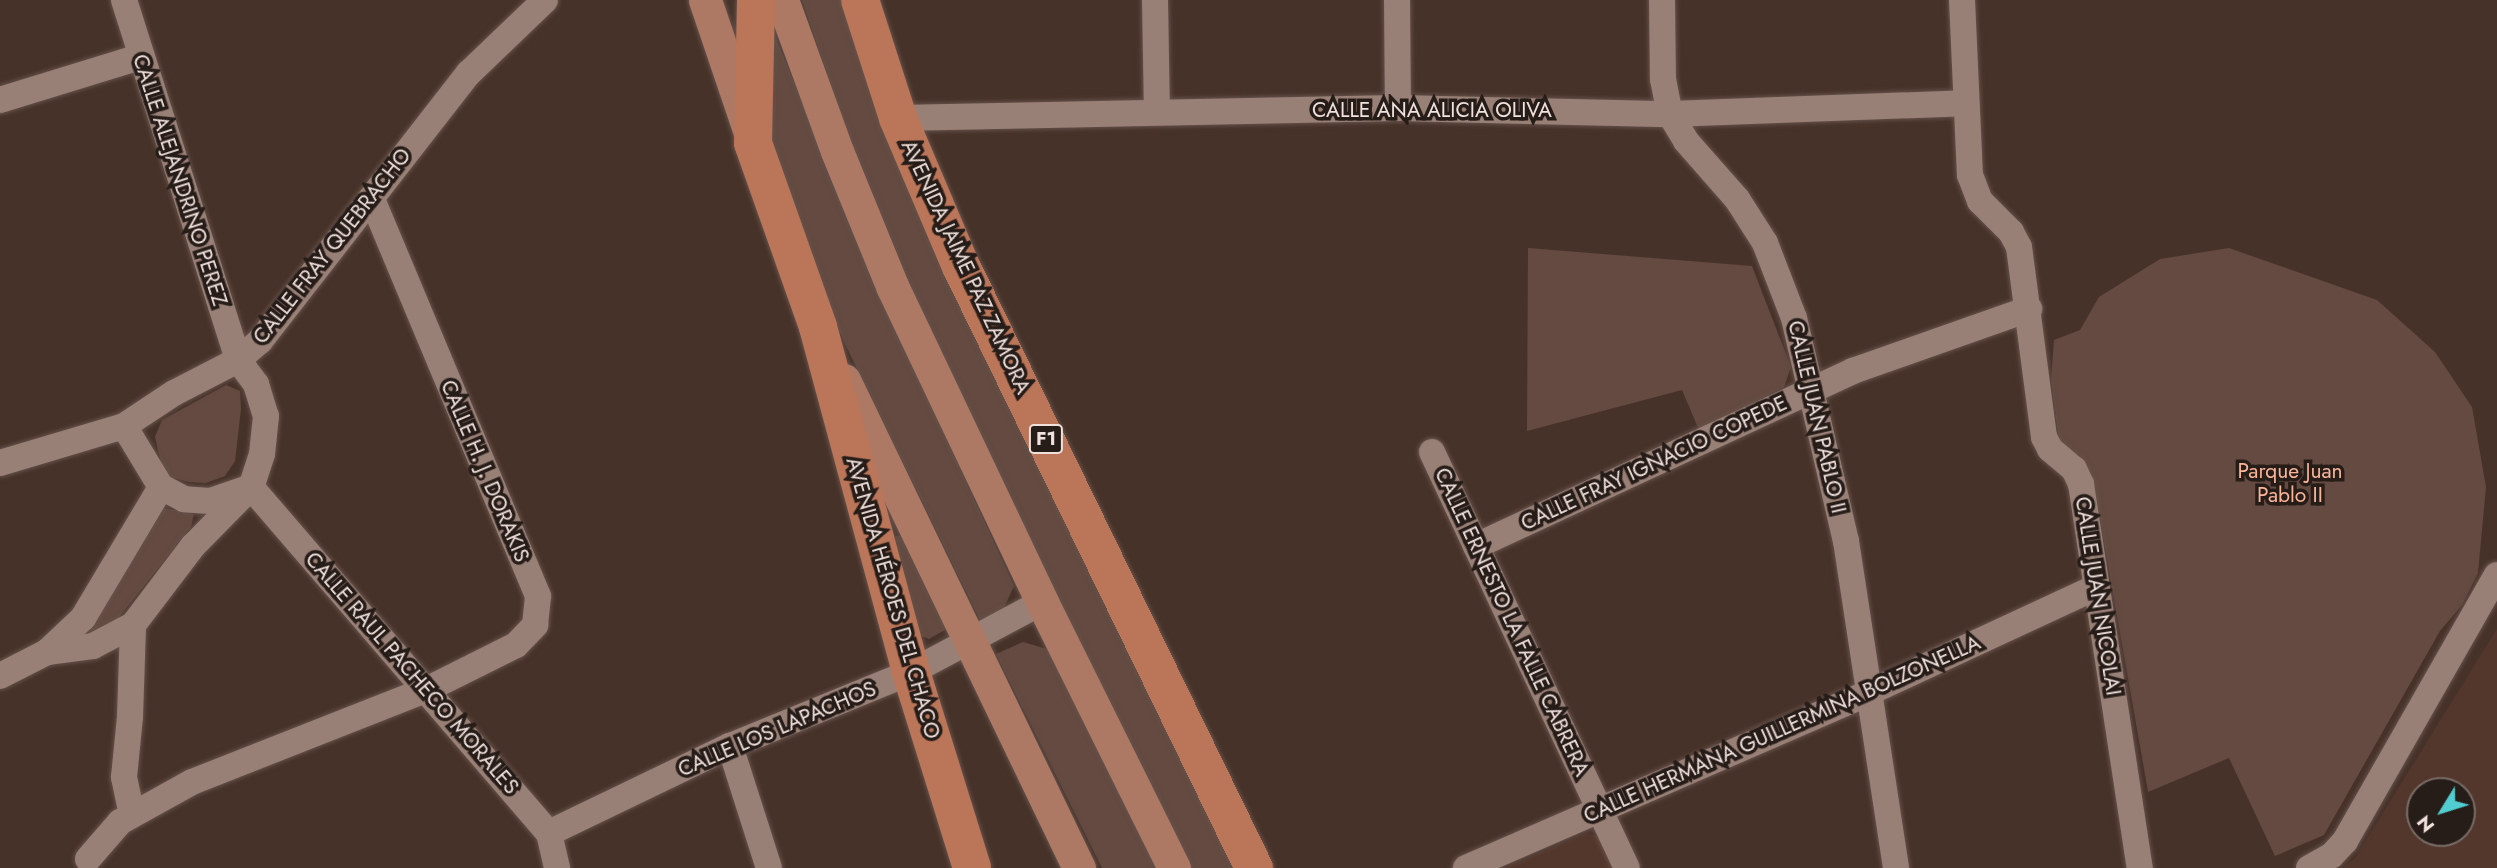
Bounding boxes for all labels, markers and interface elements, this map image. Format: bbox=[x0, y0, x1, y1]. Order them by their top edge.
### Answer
street label: CALLE ALEJANDRINO PEREZ bbox=[127, 51, 233, 309]
street label: CALLE ANA ALICIA OLIVA bbox=[1312, 97, 1552, 123]
street label: AVENIDA JAIME PAZ ZAMORA bbox=[896, 136, 1036, 398]
street label: CALLE FRAY QUEBRACHO bbox=[248, 143, 416, 349]
street label: CALLE JUAN PABLO II bbox=[1783, 318, 1851, 516]
street label: CALLE H. J. DORAKIS bbox=[435, 376, 535, 566]
street label: CALLE FRAY IGNACIO COPEDE bbox=[1517, 390, 1791, 536]
road number: F1 bbox=[1028, 424, 1064, 454]
street label: AVENIDA HÉROES DEL CHACO bbox=[841, 454, 945, 742]
park label: Parque Juan Pablo II bbox=[2237, 458, 2343, 508]
street label: CALLE ERNESTO LA FALLE CABRERA bbox=[1429, 464, 1595, 780]
street label: CALLE JUAN NICOLAI bbox=[2070, 495, 2126, 697]
street label: CALLE RAUL PACHECO MORALES bbox=[300, 547, 524, 799]
street label: CALLE HERMANA GUILLERMINA BOLZONELLA bbox=[1580, 630, 1984, 828]
street label: CALLE LOS LAPACHOS bbox=[674, 676, 880, 782]
north arrow bbox=[2406, 777, 2476, 847]
text: N bbox=[2410, 810, 2441, 838]

